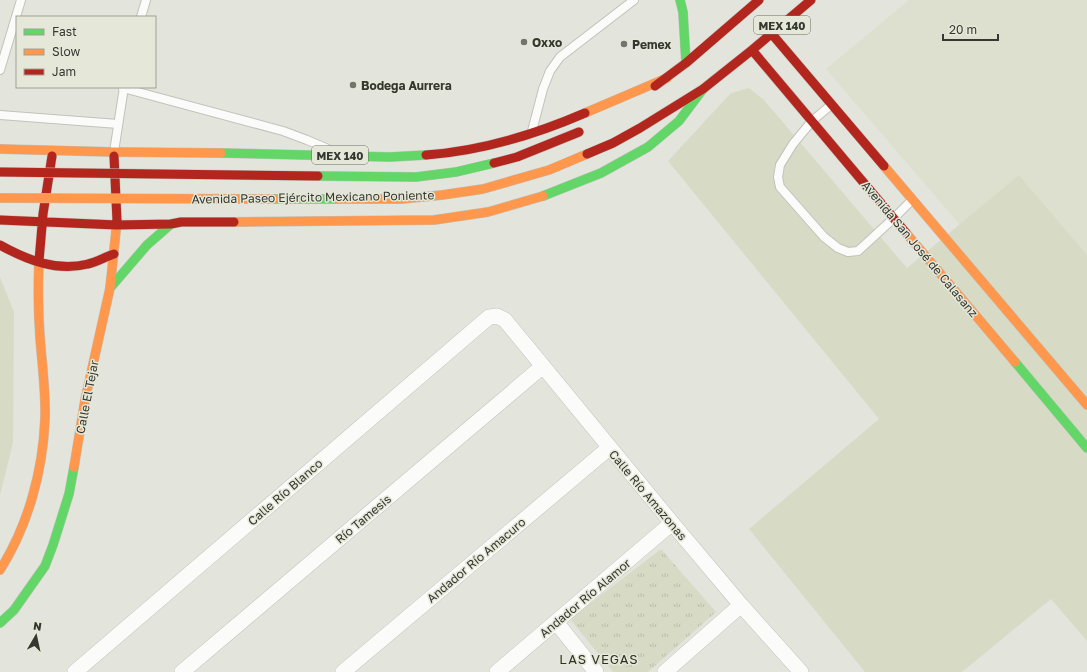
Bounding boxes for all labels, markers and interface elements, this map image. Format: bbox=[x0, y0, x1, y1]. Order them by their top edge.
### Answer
legend bbox=[16, 16, 156, 88]
road number: MEX 140 bbox=[754, 16, 810, 34]
scale bar bbox=[943, 16, 998, 42]
text: 20 m bbox=[949, 22, 977, 37]
text: Fast bbox=[52, 24, 77, 39]
place label: Oxxo bbox=[532, 35, 562, 50]
marker: Oxxo bbox=[519, 37, 529, 47]
place label: Pemex bbox=[632, 37, 671, 52]
marker: Pemex bbox=[619, 39, 629, 49]
text: Slow bbox=[52, 44, 80, 59]
text: Jam bbox=[52, 64, 76, 79]
place label: Bodega Aurrera bbox=[361, 78, 452, 93]
marker: Bodega Aurrera bbox=[348, 80, 358, 90]
road number: MEX 140 bbox=[312, 146, 368, 164]
street label: Avenida San José de Calasanz bbox=[859, 178, 981, 320]
street label: Avenida Paseo Ejército Mexicano Poniente bbox=[192, 187, 434, 207]
street label: Calle El Tejar bbox=[73, 359, 102, 435]
street label: Calle Río Amazonas bbox=[606, 447, 690, 543]
street label: Calle Río Blanco bbox=[245, 456, 325, 528]
street label: Río Tamesis bbox=[332, 491, 394, 547]
street label: Andador Río Amacuro bbox=[424, 514, 528, 606]
street label: Andador Río Alamor bbox=[536, 555, 634, 640]
north arrow bbox=[16, 616, 56, 656]
text: N bbox=[32, 619, 43, 633]
district label: LAS VEGAS bbox=[559, 651, 639, 667]

